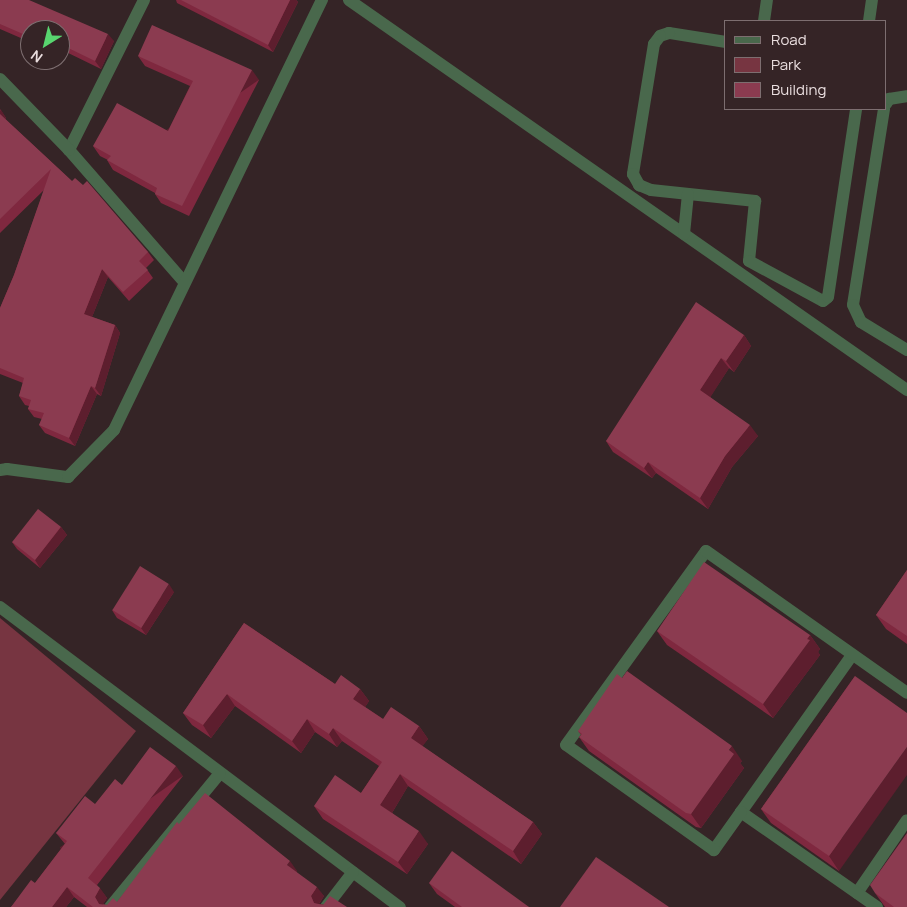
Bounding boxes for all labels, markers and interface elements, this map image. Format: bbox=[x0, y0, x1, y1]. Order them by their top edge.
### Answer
north arrow bbox=[20, 20, 70, 70]
legend bbox=[724, 20, 887, 110]
text: Road bbox=[771, 29, 807, 50]
text: N bbox=[27, 46, 46, 67]
text: Park bbox=[771, 54, 801, 75]
text: Building bbox=[771, 79, 826, 100]

